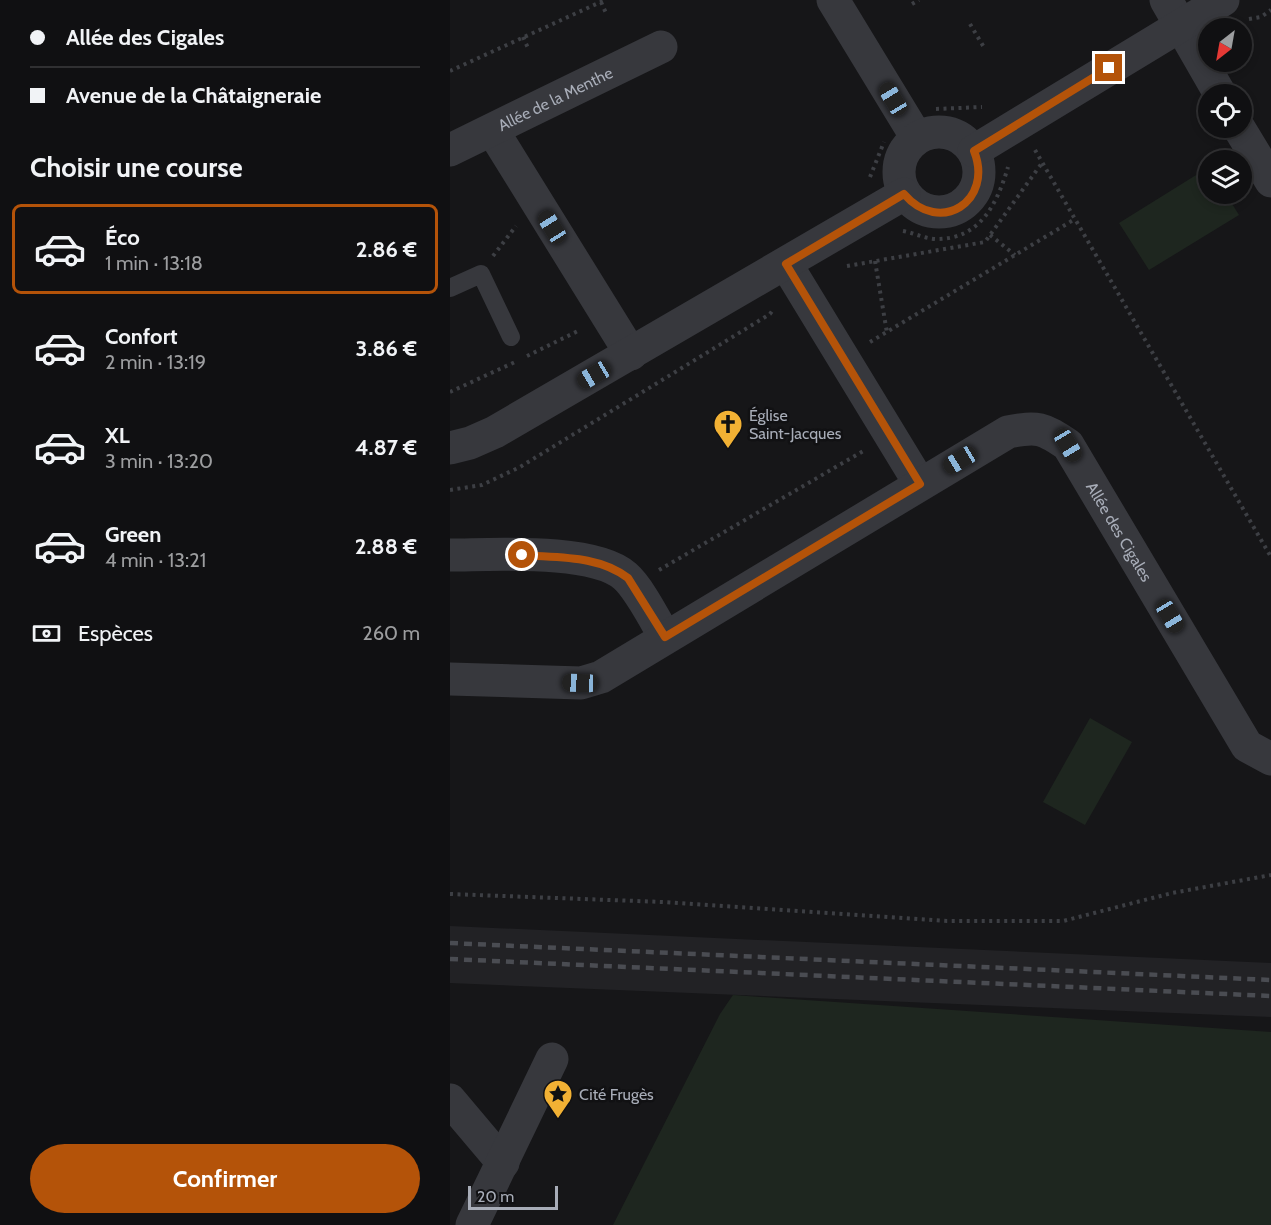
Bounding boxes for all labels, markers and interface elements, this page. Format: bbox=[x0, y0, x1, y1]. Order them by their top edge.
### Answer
north arrow bbox=[1198, 18, 1252, 72]
map controls bbox=[1198, 18, 1252, 204]
text: Allée des Cigales bbox=[66, 24, 224, 51]
route end bbox=[1095, 54, 1122, 81]
street label: Allée de la Menthe bbox=[495, 63, 616, 135]
car bbox=[876, 79, 910, 119]
text: Avenue de la Châtaigneraie bbox=[66, 82, 321, 109]
button: locate bbox=[1198, 84, 1252, 138]
button: layers bbox=[1198, 150, 1252, 204]
text: Choisir une course bbox=[30, 151, 243, 184]
car bbox=[535, 207, 569, 247]
icon: car bbox=[33, 222, 87, 276]
text: Éco bbox=[105, 224, 140, 251]
text: 2.86 € bbox=[356, 236, 417, 263]
text: 1 min · 13:18 bbox=[105, 251, 203, 275]
icon: car bbox=[33, 321, 87, 375]
text: Confort bbox=[105, 323, 178, 350]
text: 3.86 € bbox=[356, 335, 417, 362]
text: 2 min · 13:19 bbox=[105, 350, 206, 374]
car bbox=[574, 358, 614, 392]
place label: Église Saint-Jacques bbox=[749, 406, 842, 443]
church icon: Église Saint-Jacques bbox=[712, 408, 744, 450]
icon: car bbox=[33, 420, 87, 474]
text: XL bbox=[105, 422, 130, 449]
car bbox=[1051, 425, 1085, 465]
text: 4.87 € bbox=[355, 434, 417, 461]
car bbox=[940, 443, 980, 477]
text: 3 min · 13:20 bbox=[105, 449, 213, 473]
street label: Allée des Cigales bbox=[1083, 478, 1157, 585]
icon: car bbox=[33, 519, 87, 573]
text: Green bbox=[105, 521, 161, 548]
text: 2.88 € bbox=[355, 533, 417, 560]
route start bbox=[508, 541, 535, 568]
text: 4 min · 13:21 bbox=[105, 548, 206, 572]
car bbox=[1153, 596, 1187, 636]
icon: cash bbox=[30, 617, 63, 650]
text: Espèces bbox=[78, 620, 153, 647]
text: 260 m bbox=[362, 621, 420, 645]
car bbox=[562, 673, 598, 693]
place icon: Cité Frugès bbox=[542, 1078, 574, 1120]
place label: Cité Frugès bbox=[579, 1085, 654, 1104]
button: Confirmer bbox=[30, 1144, 420, 1213]
scale bar bbox=[468, 1183, 558, 1210]
text: 20 m bbox=[477, 1187, 514, 1206]

